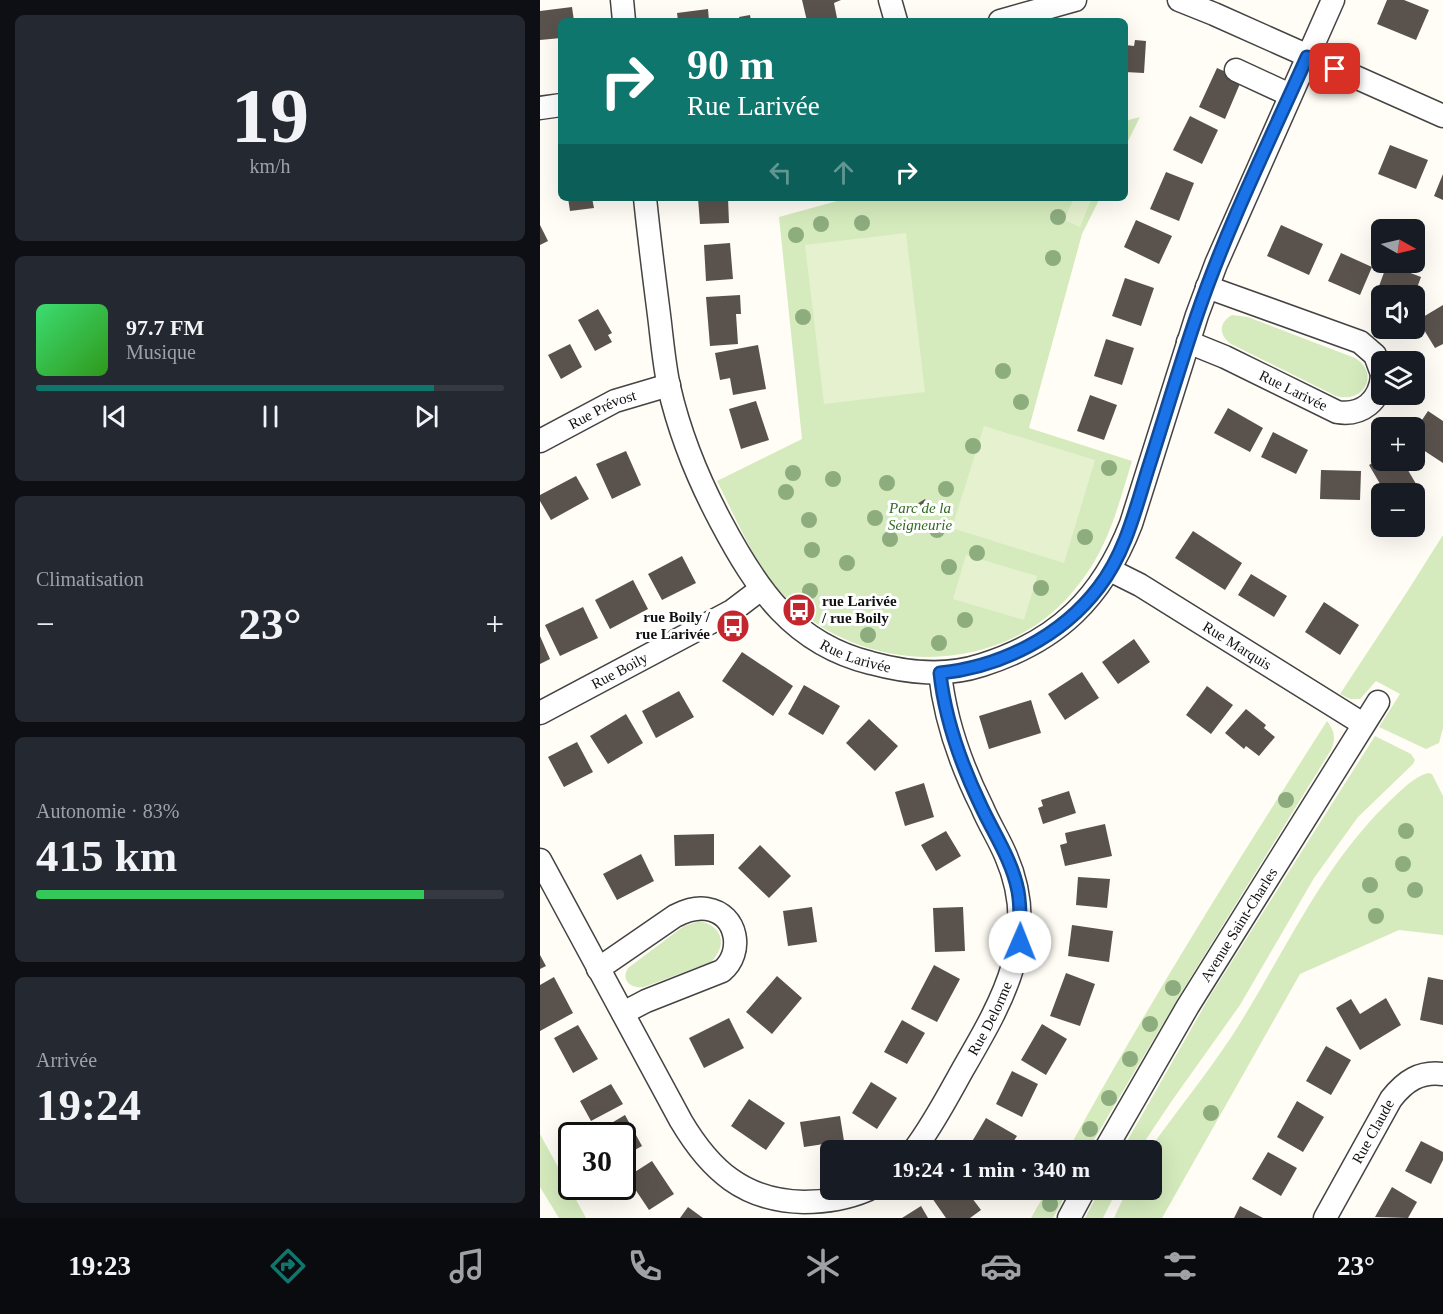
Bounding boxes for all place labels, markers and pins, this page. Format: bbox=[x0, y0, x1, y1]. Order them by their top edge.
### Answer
pin bbox=[1309, 43, 1360, 94]
bus stop icon: rue Larivée / rue Boily bbox=[781, 592, 817, 628]
place label: rue Larivée / rue Boily bbox=[821, 593, 897, 626]
bus stop icon: rue Boily / rue Larivée bbox=[715, 608, 751, 644]
place label: rue Boily / rue Larivée bbox=[635, 609, 711, 642]

